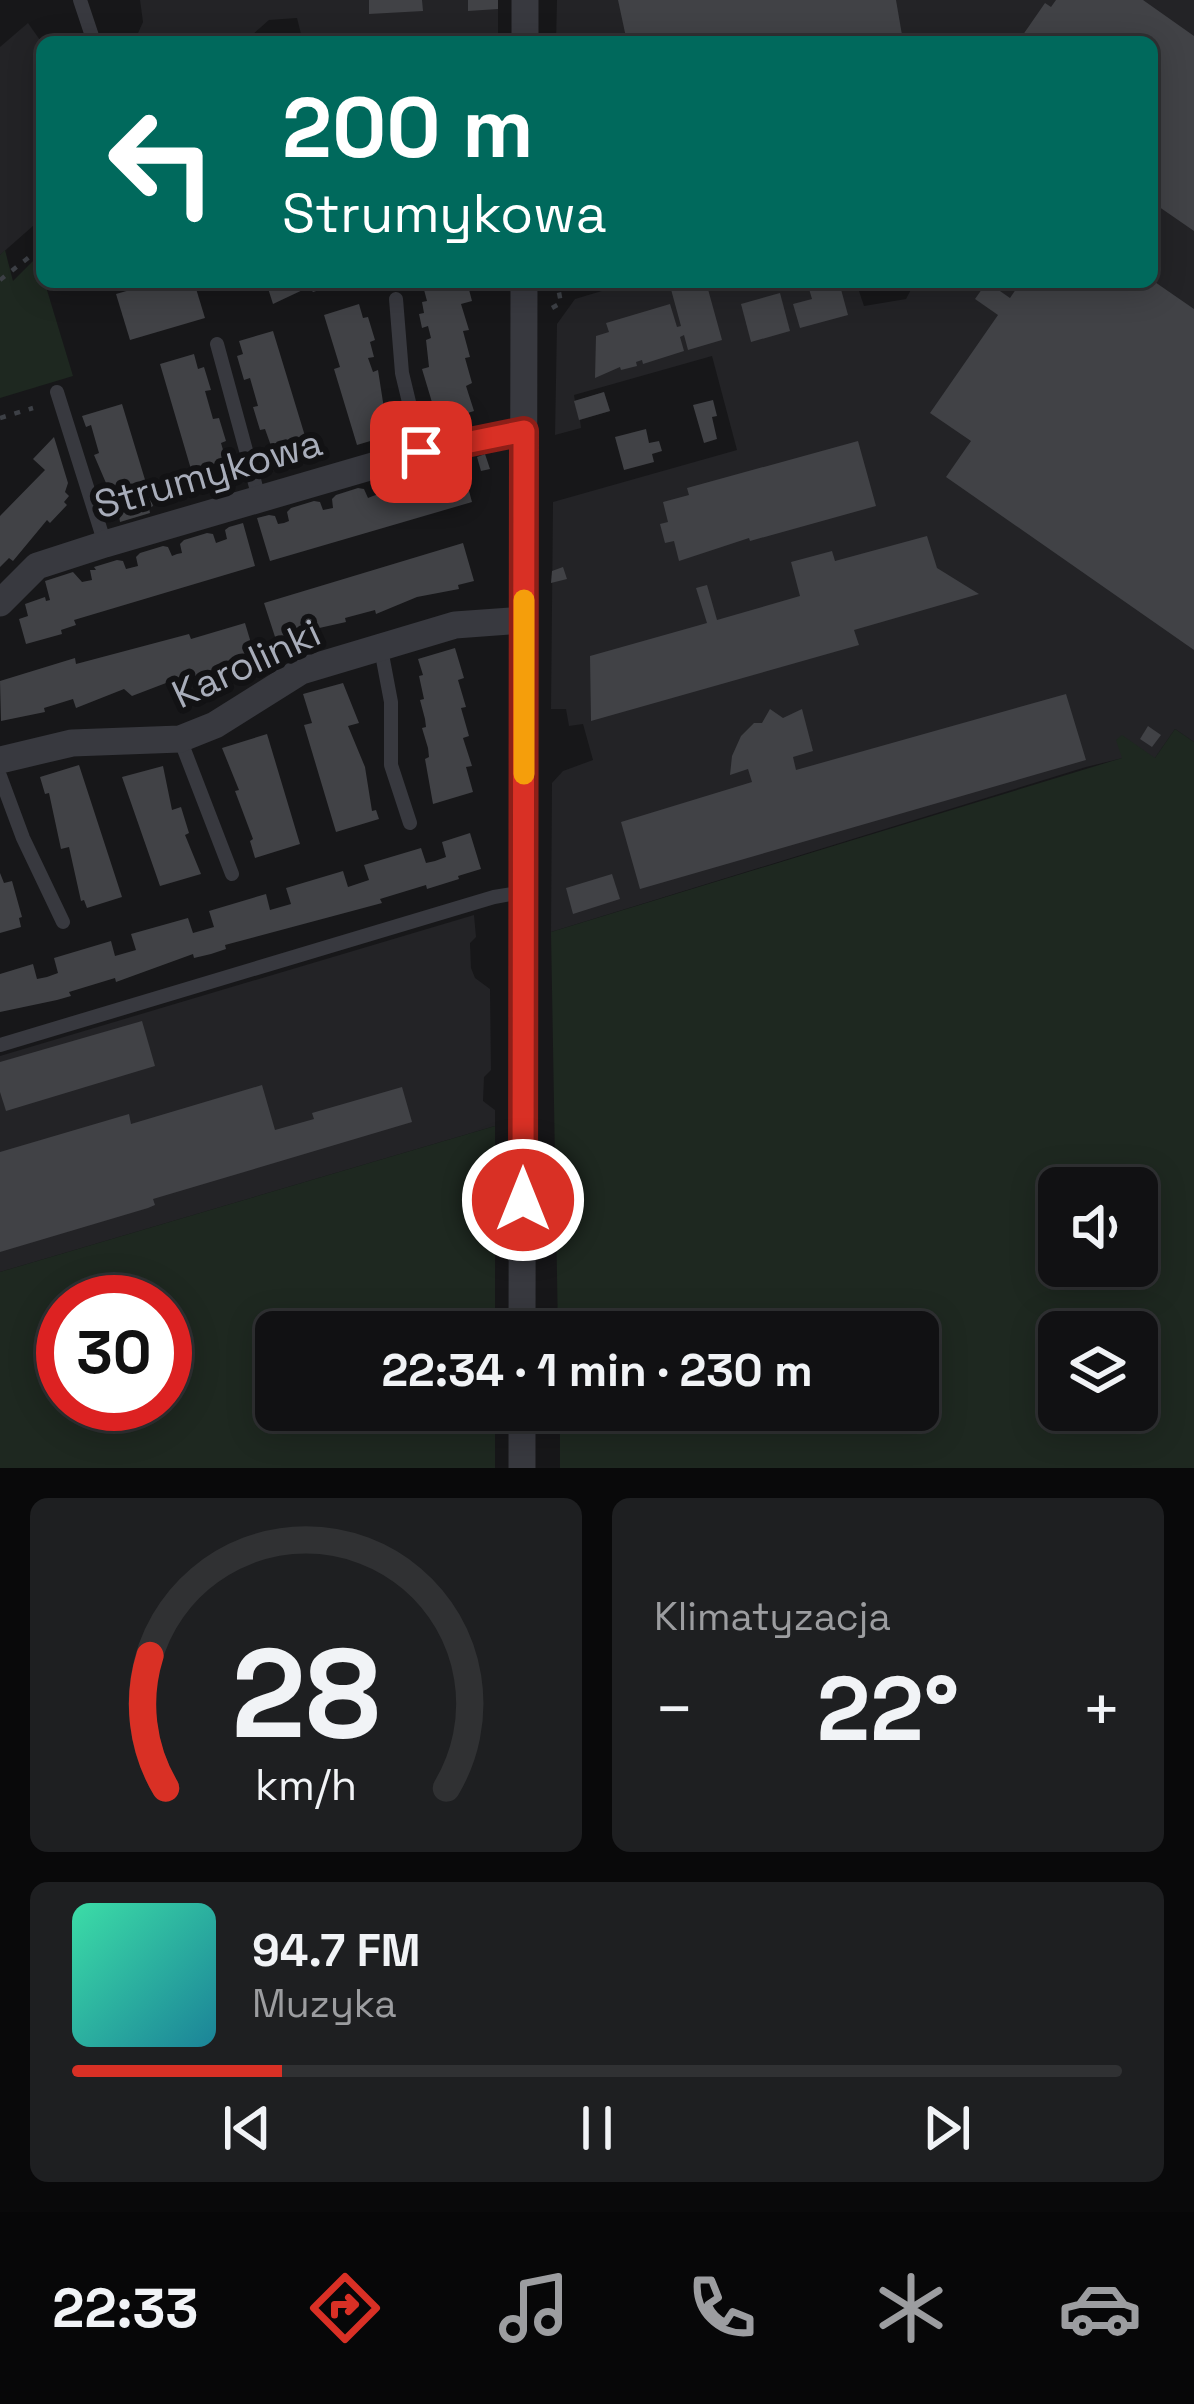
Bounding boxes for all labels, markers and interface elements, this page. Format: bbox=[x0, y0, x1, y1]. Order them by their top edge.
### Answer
text: 200 m bbox=[282, 74, 534, 182]
icon: left bbox=[84, 84, 240, 240]
text: Strumykowa bbox=[282, 179, 607, 248]
pin bbox=[370, 401, 472, 503]
street label: Strumykowa bbox=[89, 418, 328, 529]
icon: arrive bbox=[388, 419, 454, 485]
street label: Karolinki bbox=[164, 608, 328, 719]
position arrow bbox=[460, 1137, 586, 1263]
map controls bbox=[1038, 1167, 1158, 1431]
button: sound bbox=[1038, 1167, 1158, 1287]
speed limit sign: 30 bbox=[36, 1275, 192, 1431]
button: layers bbox=[1038, 1311, 1158, 1431]
text: 22:34 · 1 min · 230 m bbox=[381, 1342, 813, 1399]
text: Klimatyzacja bbox=[654, 1592, 891, 1641]
text: 28 bbox=[231, 1614, 381, 1773]
text: 22° bbox=[817, 1651, 959, 1766]
text: − bbox=[654, 1667, 695, 1751]
text: + bbox=[1081, 1667, 1122, 1751]
text: km/h bbox=[255, 1758, 357, 1813]
text: 94.7 FM bbox=[252, 1922, 420, 1979]
text: Muzyka bbox=[252, 1979, 397, 2028]
icon: previous bbox=[214, 2095, 280, 2161]
icon: pause bbox=[564, 2095, 630, 2161]
icon: next bbox=[914, 2095, 980, 2161]
icon: directions bbox=[303, 2266, 387, 2350]
icon: music bbox=[492, 2266, 576, 2350]
icon: phone bbox=[680, 2266, 764, 2350]
icon: climate bbox=[869, 2266, 953, 2350]
icon: car bbox=[1058, 2266, 1142, 2350]
text: 22:33 bbox=[52, 2274, 198, 2343]

